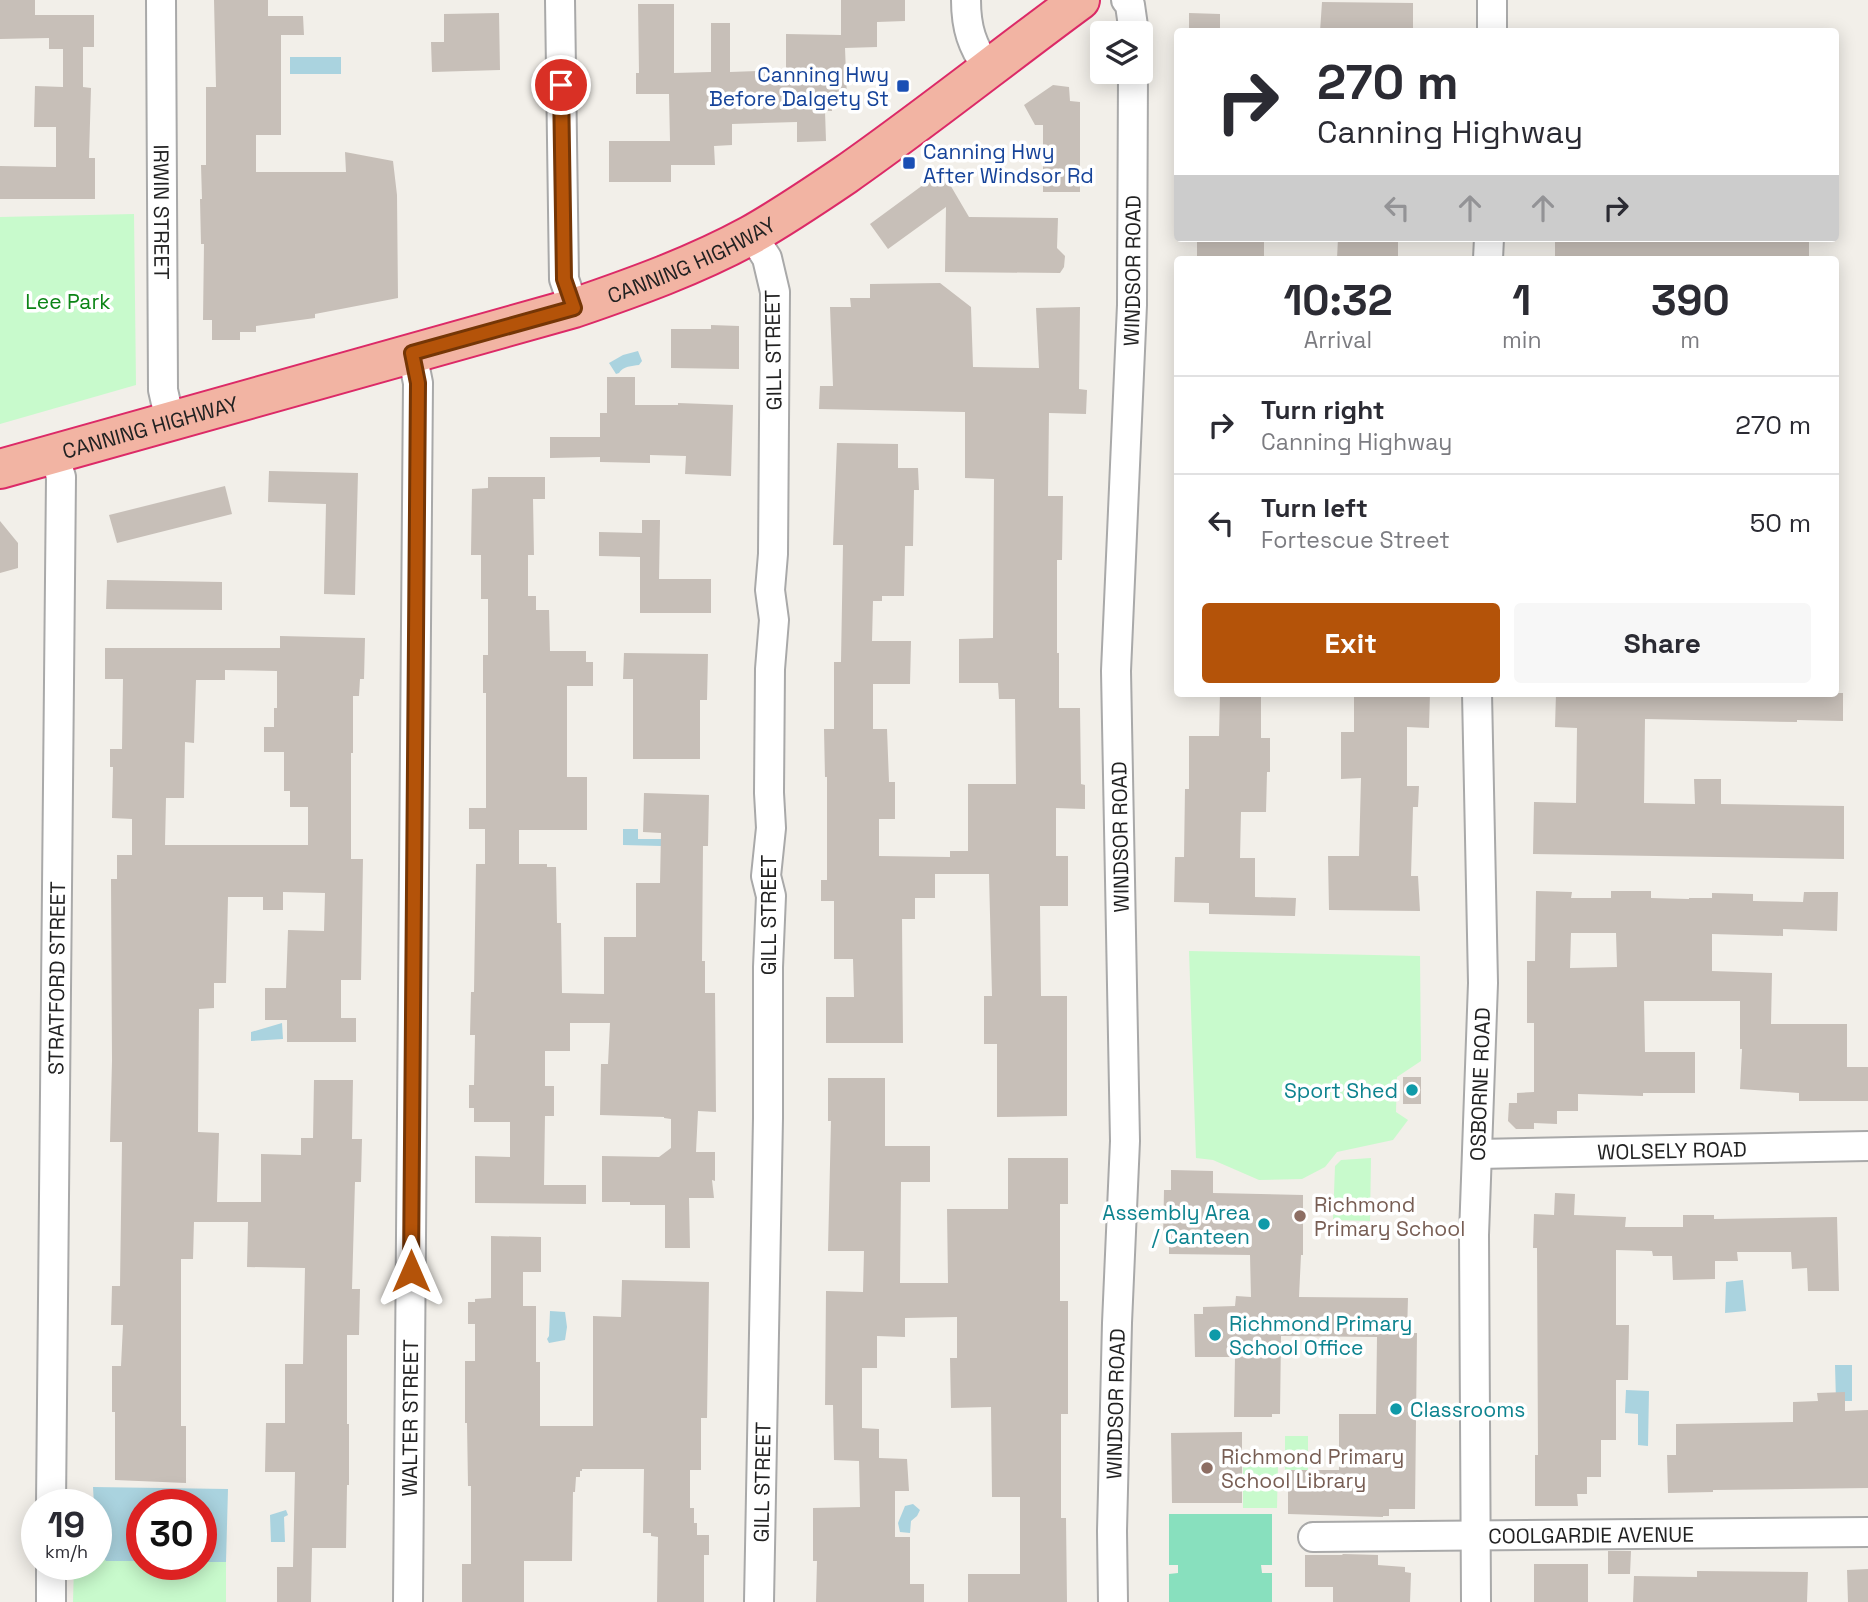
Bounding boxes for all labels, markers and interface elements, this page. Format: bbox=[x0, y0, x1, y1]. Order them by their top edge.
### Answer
map controls bbox=[1090, 21, 1153, 84]
button: layers bbox=[1090, 21, 1153, 84]
text: 270 m bbox=[1317, 51, 1459, 113]
pin bbox=[531, 55, 591, 115]
icon: right bbox=[1202, 56, 1293, 147]
place label: Canning Hwy Before Dalgety St bbox=[709, 61, 889, 112]
icon: arrive bbox=[542, 66, 580, 104]
marker: Canning Hwy Before Dalgety St bbox=[895, 78, 911, 94]
text: Canning Highway bbox=[1317, 112, 1583, 152]
place label: Canning Hwy After Windsor Rd bbox=[923, 138, 1094, 189]
street label: IRWIN STREET bbox=[148, 144, 176, 280]
marker: Canning Hwy After Windsor Rd bbox=[901, 155, 917, 171]
icon: left bbox=[1378, 189, 1416, 227]
icon: ahead bbox=[1451, 189, 1489, 227]
icon: ahead bbox=[1524, 189, 1562, 227]
icon: right bbox=[1597, 189, 1635, 227]
street label: WINDSOR ROAD bbox=[1117, 195, 1146, 347]
street label: CANNING HIGHWAY bbox=[603, 210, 781, 309]
text: 10:32 bbox=[1283, 274, 1393, 327]
text: 1 bbox=[1512, 274, 1531, 327]
text: 390 bbox=[1651, 274, 1730, 327]
park label: Lee Park bbox=[25, 288, 111, 315]
street label: GILL STREET bbox=[758, 289, 788, 411]
text: Arrival bbox=[1304, 325, 1372, 355]
text: min bbox=[1502, 325, 1542, 355]
text: m bbox=[1680, 325, 1700, 355]
street label: CANNING HIGHWAY bbox=[59, 389, 242, 464]
text: Turn right bbox=[1261, 393, 1385, 427]
icon: right bbox=[1202, 406, 1240, 444]
text: 270 m bbox=[1735, 408, 1811, 442]
text: Canning Highway bbox=[1261, 427, 1452, 457]
text: Turn left bbox=[1261, 491, 1368, 525]
icon: left bbox=[1202, 504, 1240, 542]
text: 50 m bbox=[1750, 506, 1811, 540]
text: Fortescue Street bbox=[1261, 525, 1450, 555]
button: Exit bbox=[1202, 603, 1500, 683]
button: Share bbox=[1514, 603, 1811, 683]
street label: WINDSOR ROAD bbox=[1105, 761, 1135, 913]
street label: GILL STREET bbox=[755, 855, 782, 975]
street label: STRATFORD STREET bbox=[42, 881, 71, 1075]
street label: OSBORNE ROAD bbox=[1463, 1007, 1496, 1161]
place label: Sport Shed bbox=[1284, 1077, 1398, 1104]
marker: Sport Shed bbox=[1404, 1082, 1420, 1098]
street label: WOLSELY ROAD bbox=[1597, 1135, 1747, 1165]
place label: Richmond Primary School bbox=[1314, 1191, 1465, 1242]
place label: Assembly Area / Canteen bbox=[1102, 1199, 1250, 1250]
marker: Richmond Primary School bbox=[1292, 1208, 1308, 1224]
marker: Assembly Area / Canteen bbox=[1256, 1216, 1272, 1232]
position arrow bbox=[374, 1234, 448, 1308]
place label: Richmond Primary School Office bbox=[1229, 1310, 1412, 1361]
marker: Richmond Primary School Office bbox=[1207, 1327, 1223, 1343]
street label: WINDSOR ROAD bbox=[1100, 1328, 1130, 1480]
street label: WALTER STREET bbox=[395, 1339, 424, 1497]
place label: Classrooms bbox=[1410, 1396, 1525, 1423]
marker: Classrooms bbox=[1388, 1401, 1404, 1417]
street label: GILL STREET bbox=[747, 1421, 777, 1543]
place label: Richmond Primary School Library bbox=[1221, 1443, 1404, 1494]
marker: Richmond Primary School Library bbox=[1199, 1460, 1215, 1476]
speed limit sign: 30 bbox=[126, 1489, 217, 1580]
text: 19 bbox=[48, 1503, 85, 1547]
street label: COOLGARDIE AVENUE bbox=[1488, 1520, 1694, 1549]
text: km/h bbox=[45, 1540, 88, 1563]

